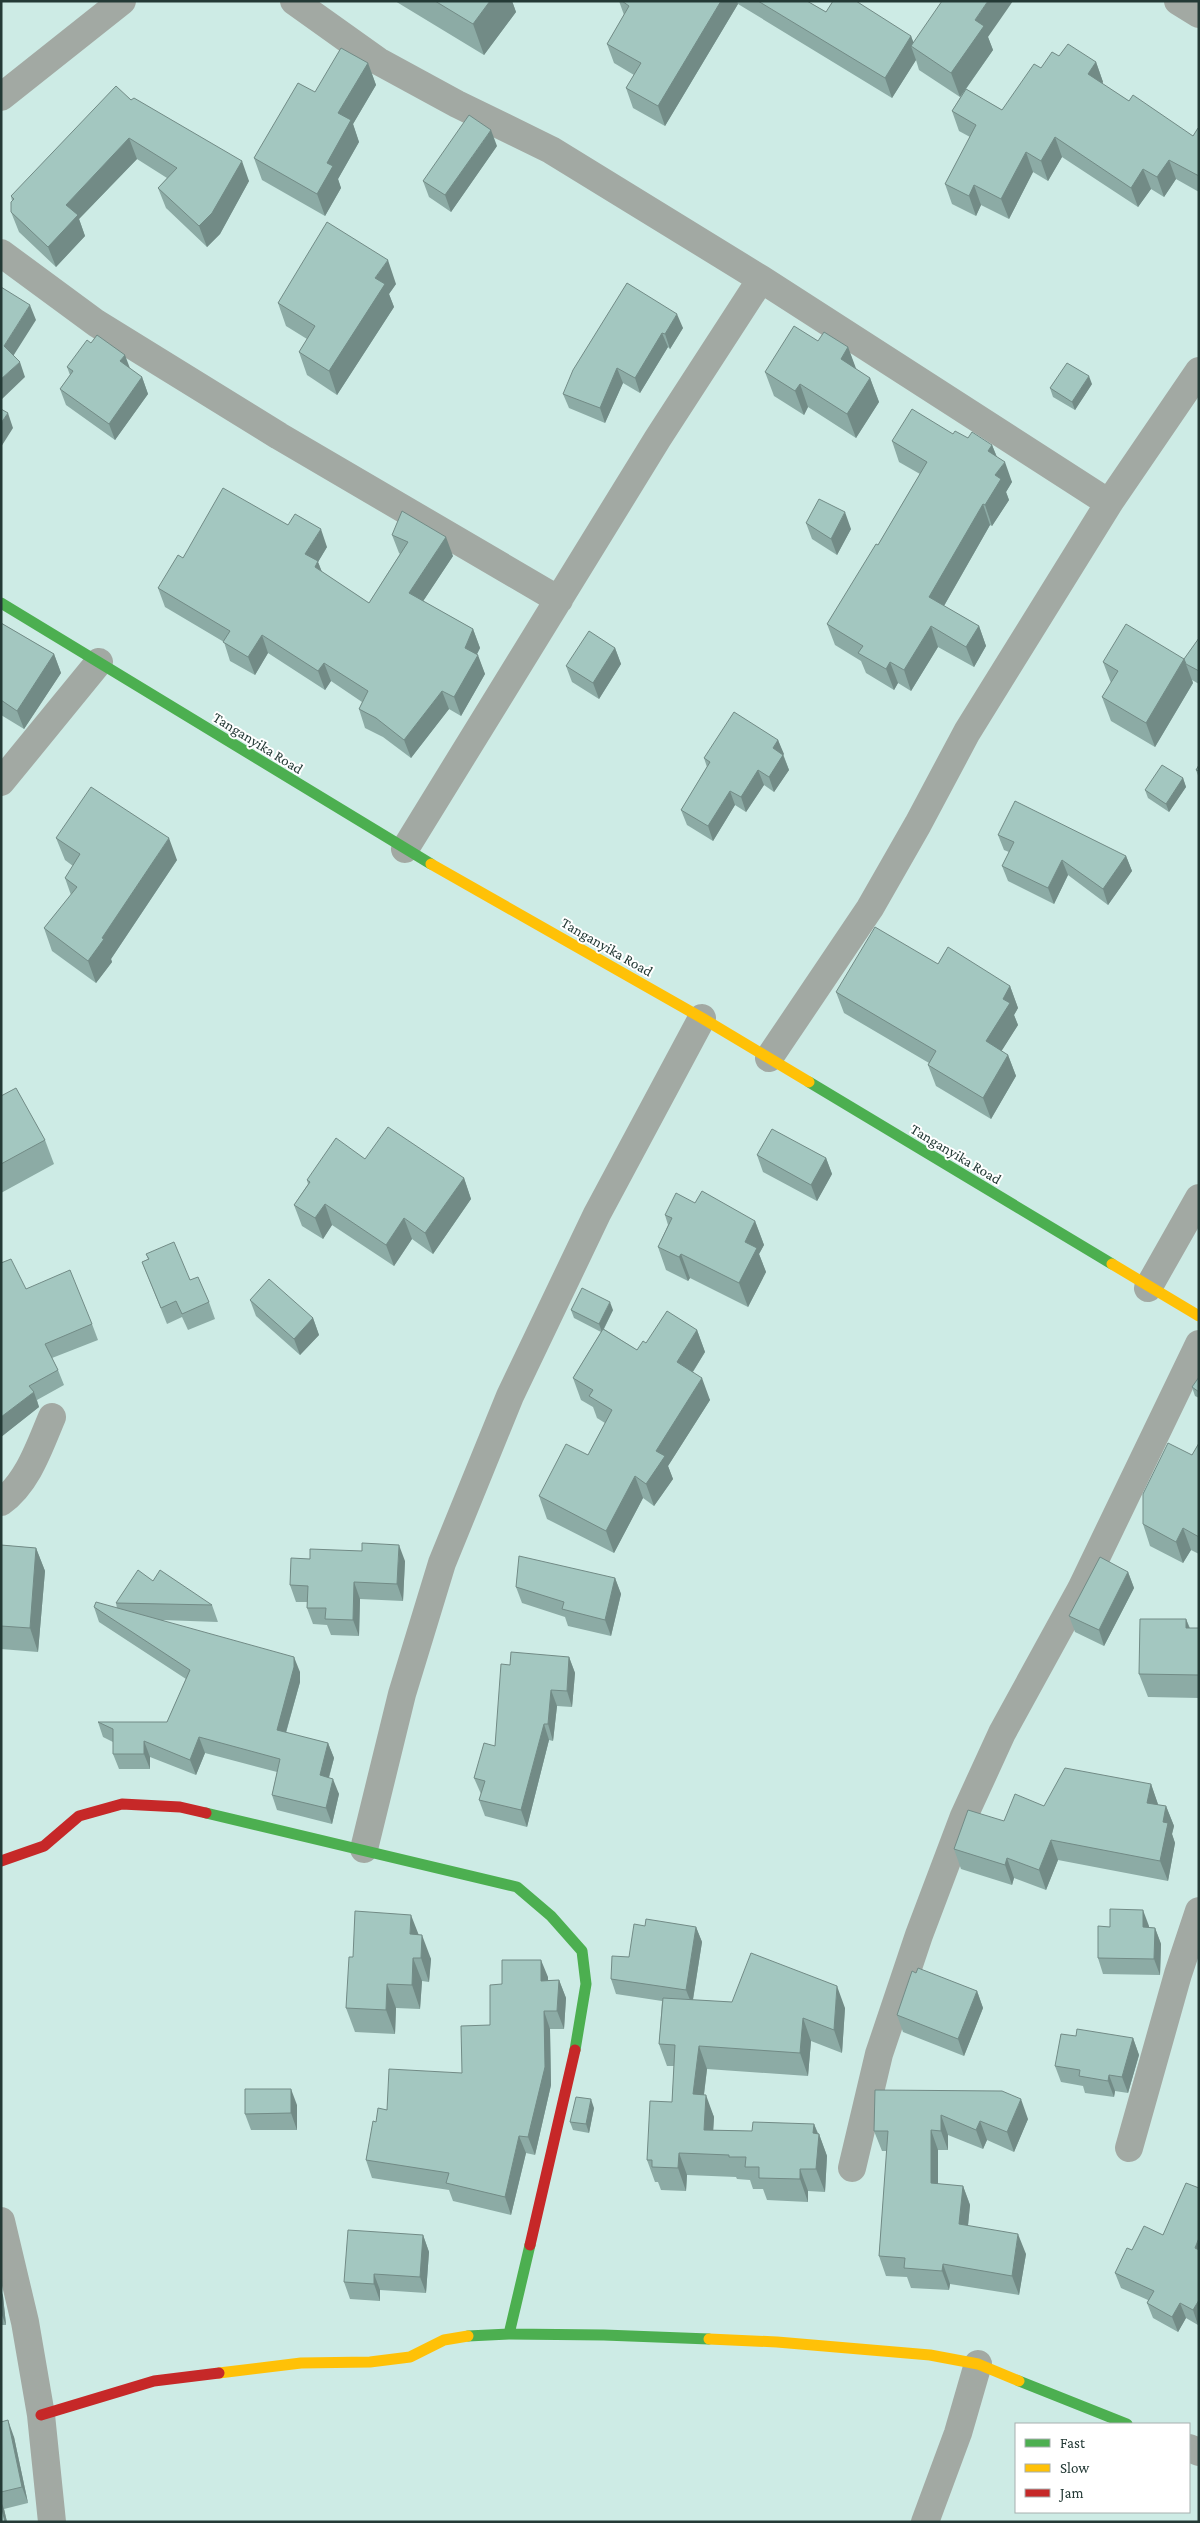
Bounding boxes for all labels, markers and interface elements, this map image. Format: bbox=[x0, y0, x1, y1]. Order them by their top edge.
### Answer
street label: Tanganyika Road bbox=[210, 709, 306, 778]
street label: Tanganyika Road bbox=[558, 914, 656, 981]
street label: Tanganyika Road bbox=[907, 1121, 1004, 1188]
legend bbox=[1015, 2423, 1190, 2513]
text: Fast bbox=[1060, 2435, 1086, 2451]
text: Slow bbox=[1060, 2460, 1090, 2476]
text: Jam bbox=[1058, 2485, 1083, 2502]

